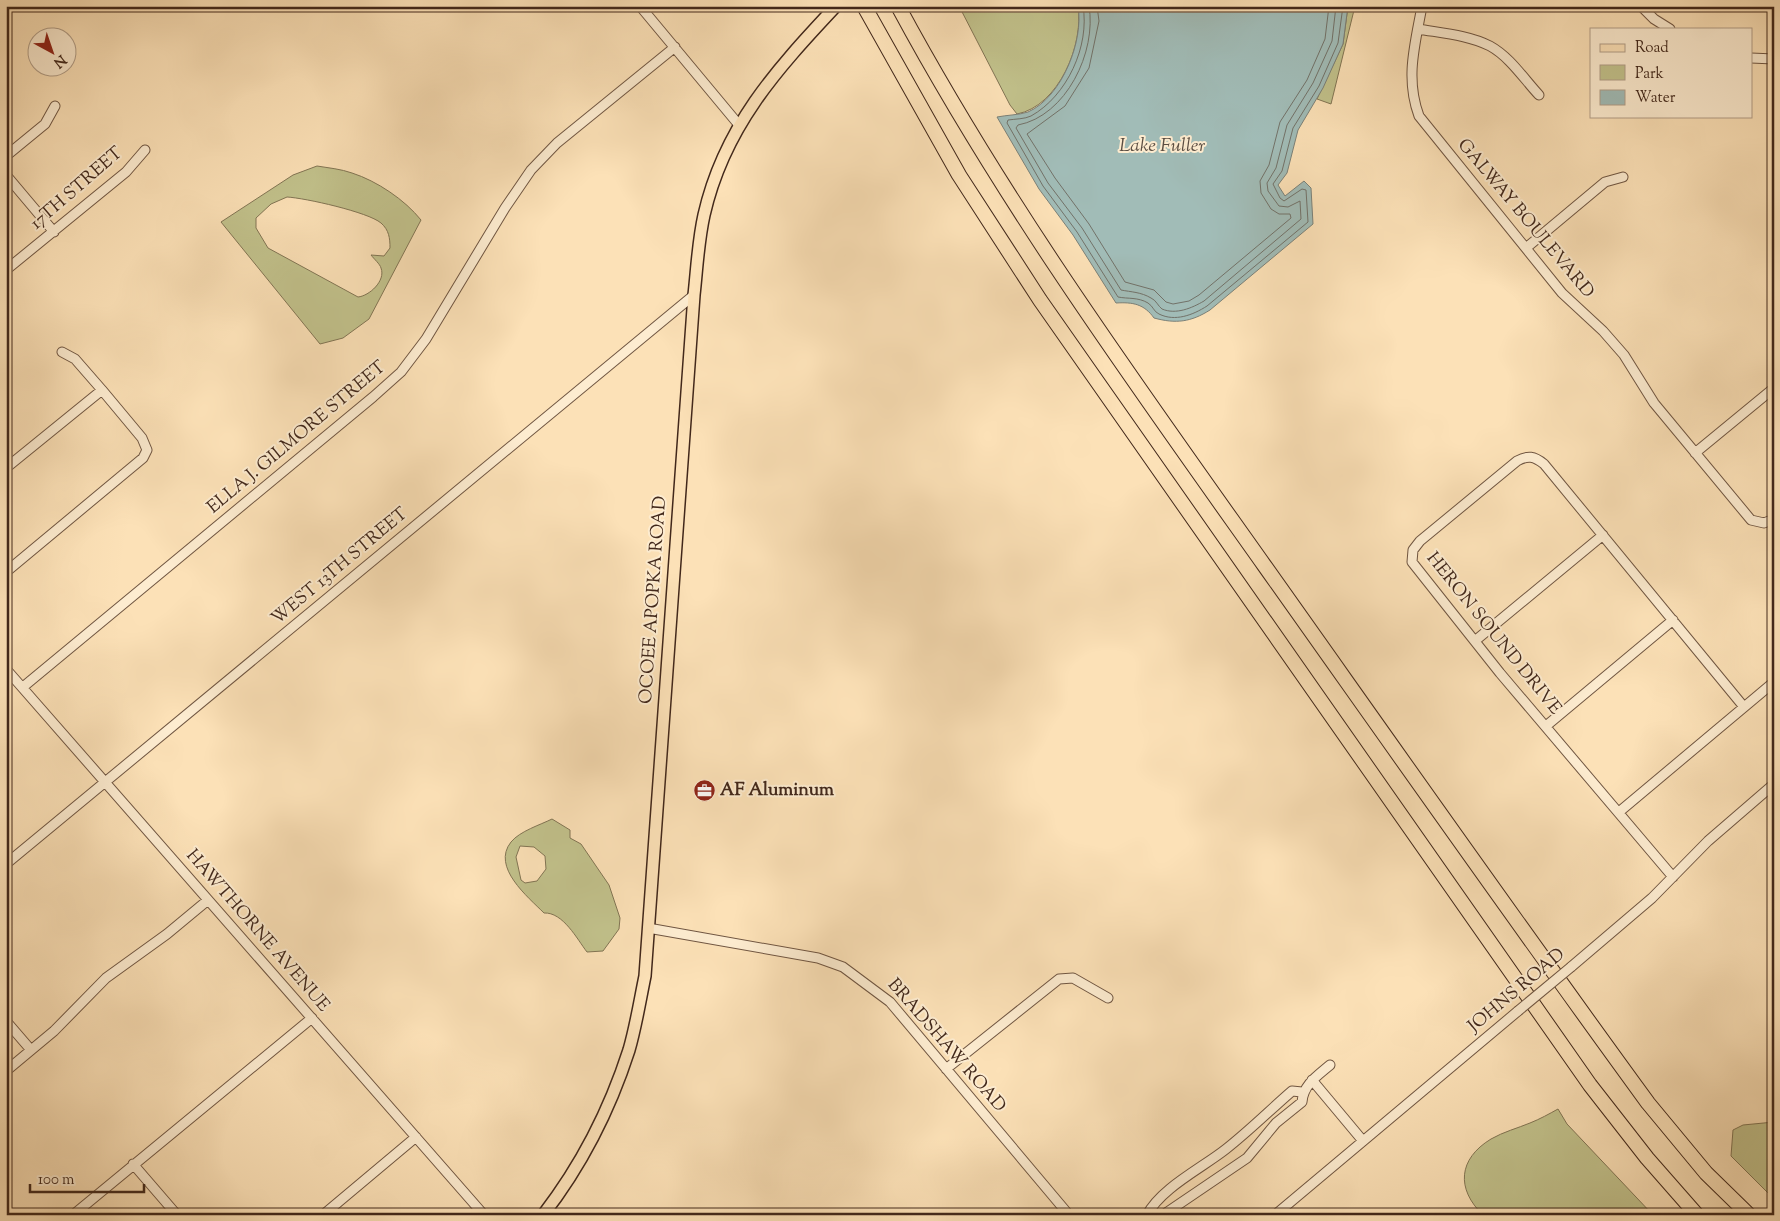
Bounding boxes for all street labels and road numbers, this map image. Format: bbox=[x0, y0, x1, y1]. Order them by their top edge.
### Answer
street label: GALWAY BOULEVARD bbox=[1450, 134, 1600, 304]
street label: 17TH STREET bbox=[25, 141, 129, 237]
street label: ELLA J. GILMORE STREET bbox=[202, 355, 392, 521]
street label: OCOEE APOPKA ROAD bbox=[634, 495, 674, 705]
street label: WEST 13TH STREET bbox=[266, 502, 414, 632]
street label: HERON SOUND DRIVE bbox=[1419, 547, 1567, 721]
street label: HAWTHORNE AVENUE bbox=[179, 844, 335, 1018]
street label: JOHNS ROAD bbox=[1462, 943, 1571, 1040]
street label: BRADSHAW ROAD bbox=[880, 973, 1012, 1119]

